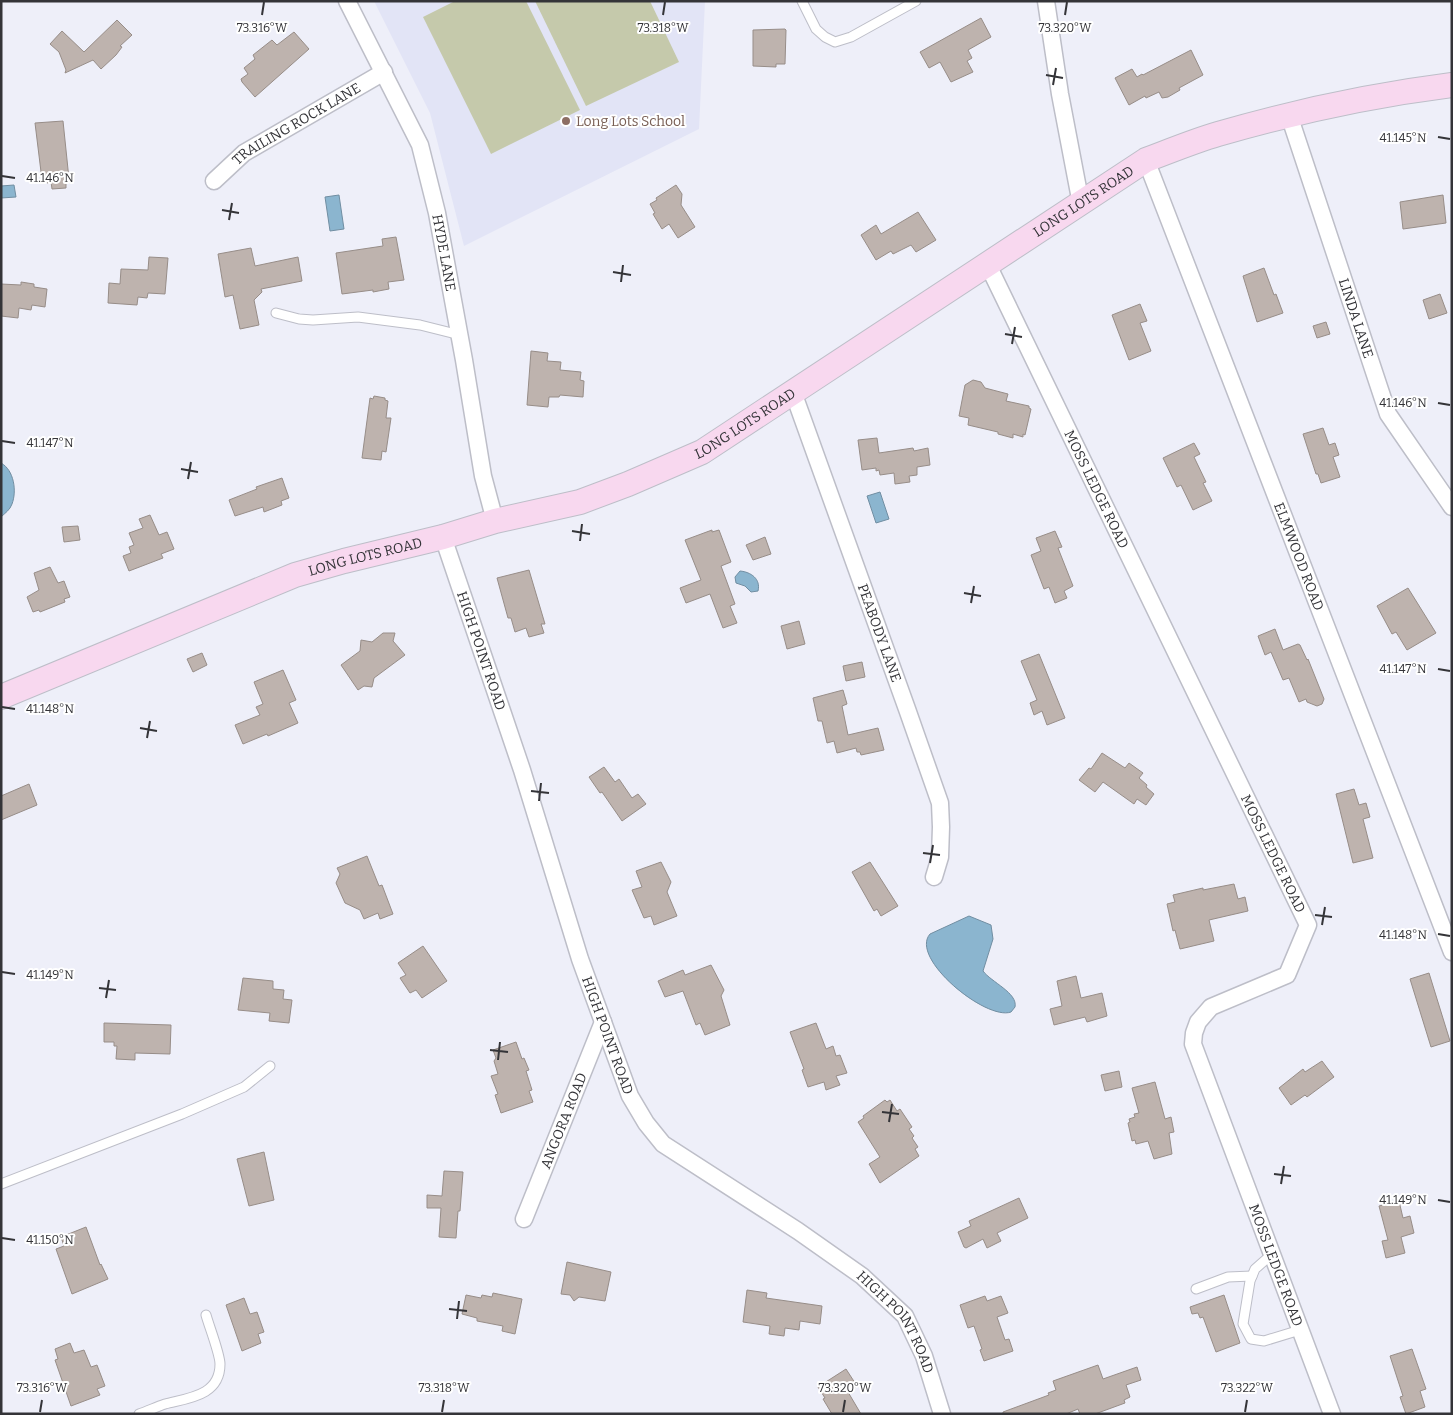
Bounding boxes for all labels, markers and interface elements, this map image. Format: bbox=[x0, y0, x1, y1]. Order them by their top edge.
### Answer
text: 73.316°W bbox=[237, 21, 288, 35]
text: 73.318°W bbox=[637, 21, 689, 35]
text: 73.320°W bbox=[1038, 21, 1092, 35]
street label: TRAILING ROCK LANE bbox=[229, 79, 364, 169]
place label: Long Lots School bbox=[576, 113, 685, 130]
marker: Long Lots School bbox=[560, 115, 572, 127]
text: 41.145°N bbox=[1380, 131, 1427, 145]
street label: LONG LOTS ROAD bbox=[1030, 162, 1137, 241]
text: 41.146°N bbox=[26, 171, 74, 185]
street label: HYDE LANE bbox=[428, 213, 459, 293]
street label: LINDA LANE bbox=[1335, 276, 1377, 360]
street label: LONG LOTS ROAD bbox=[692, 385, 799, 463]
text: 41.146°N bbox=[1379, 396, 1427, 410]
street label: MOSS LEDGE ROAD bbox=[1060, 427, 1132, 551]
text: 41.147°N bbox=[26, 436, 74, 450]
street label: ELMWOOD ROAD bbox=[1270, 500, 1327, 613]
street label: LONG LOTS ROAD bbox=[307, 534, 424, 580]
street label: PEABODY LANE bbox=[854, 582, 905, 685]
street label: HIGH POINT ROAD bbox=[453, 589, 509, 712]
text: 41.147°N bbox=[1379, 662, 1427, 676]
text: 41.148°N bbox=[26, 702, 75, 716]
street label: MOSS LEDGE ROAD bbox=[1237, 792, 1309, 916]
text: 41.148°N bbox=[1379, 928, 1428, 942]
text: 41.149°N bbox=[26, 968, 74, 982]
street label: HIGH POINT ROAD bbox=[578, 974, 637, 1097]
street label: ANGORA ROAD bbox=[537, 1070, 591, 1171]
text: 41.149°N bbox=[1379, 1193, 1427, 1207]
street label: MOSS LEDGE ROAD bbox=[1245, 1202, 1306, 1329]
text: 41.150°N bbox=[26, 1233, 74, 1247]
street label: HIGH POINT ROAD bbox=[853, 1267, 937, 1375]
text: 73.316°W bbox=[17, 1381, 68, 1395]
text: 73.318°W bbox=[418, 1381, 470, 1395]
text: 73.320°W bbox=[818, 1381, 872, 1395]
text: 73.322°W bbox=[1221, 1381, 1274, 1395]

